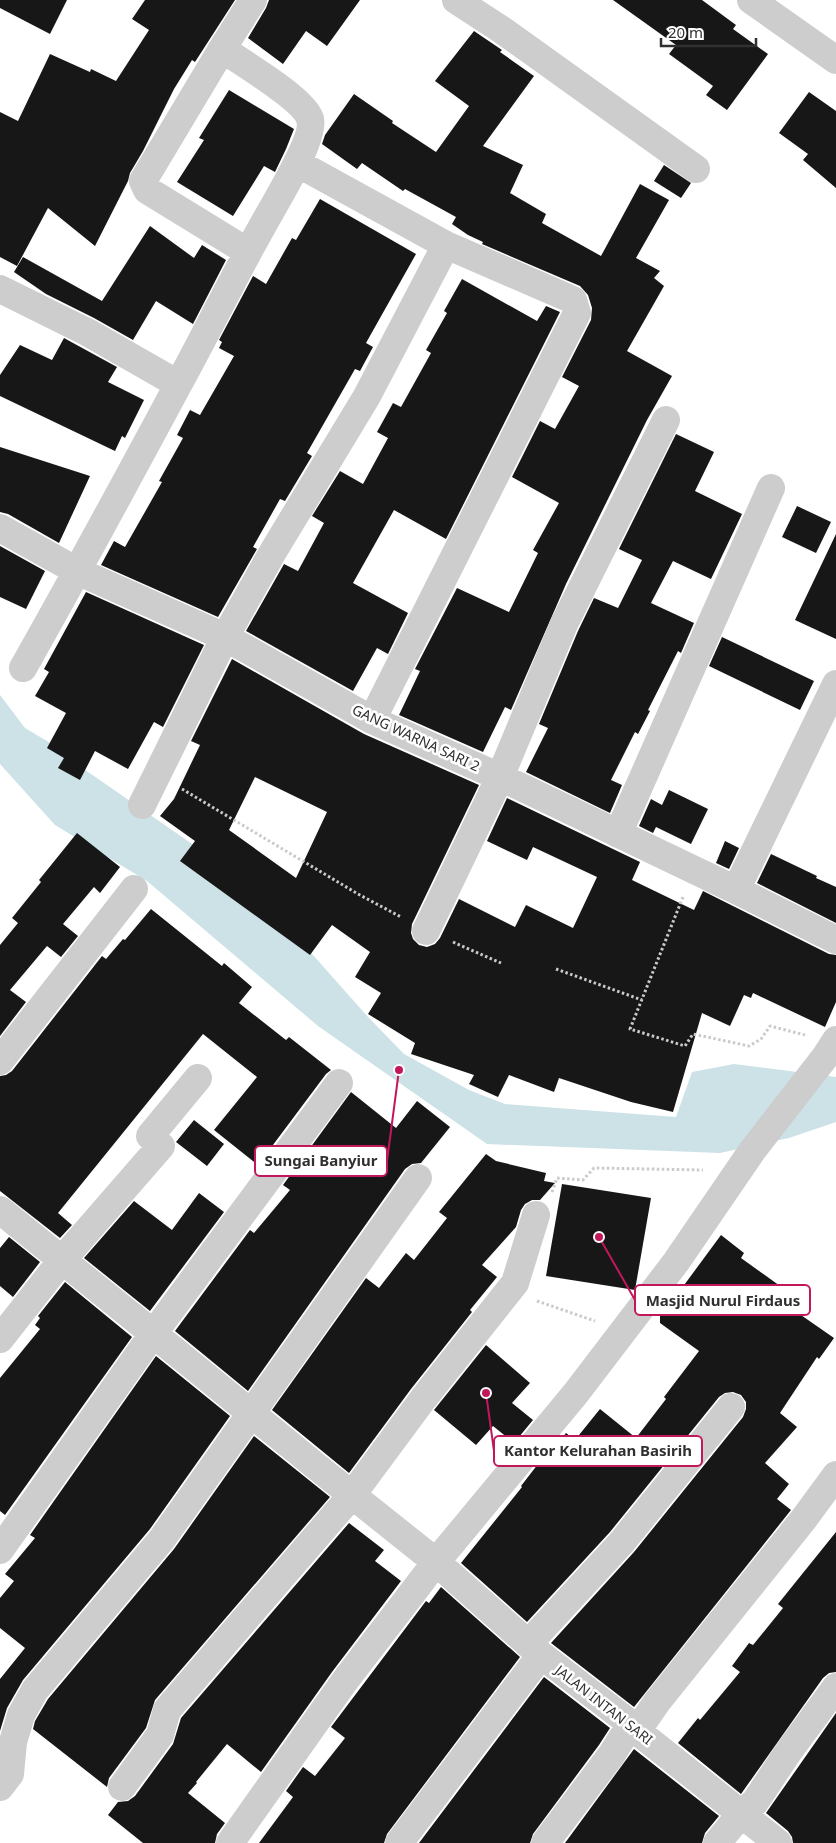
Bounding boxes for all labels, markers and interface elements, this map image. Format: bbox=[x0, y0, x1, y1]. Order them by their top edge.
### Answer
scale bar bbox=[661, 15, 756, 47]
text: 20 m bbox=[668, 22, 703, 42]
street label: GANG WARNA SARI 2 bbox=[349, 700, 483, 775]
callout: Sungai Banyiur bbox=[255, 1146, 387, 1176]
text: Sungai Banyiur bbox=[265, 1150, 378, 1170]
callout: Masjid Nurul Firdaus bbox=[635, 1285, 810, 1315]
text: Masjid Nurul Firdaus bbox=[646, 1290, 800, 1310]
callout: Kantor Kelurahan Basirih bbox=[494, 1436, 702, 1466]
text: Kantor Kelurahan Basirih bbox=[504, 1440, 692, 1460]
street label: JALAN INTAN SARI bbox=[550, 1659, 657, 1749]

